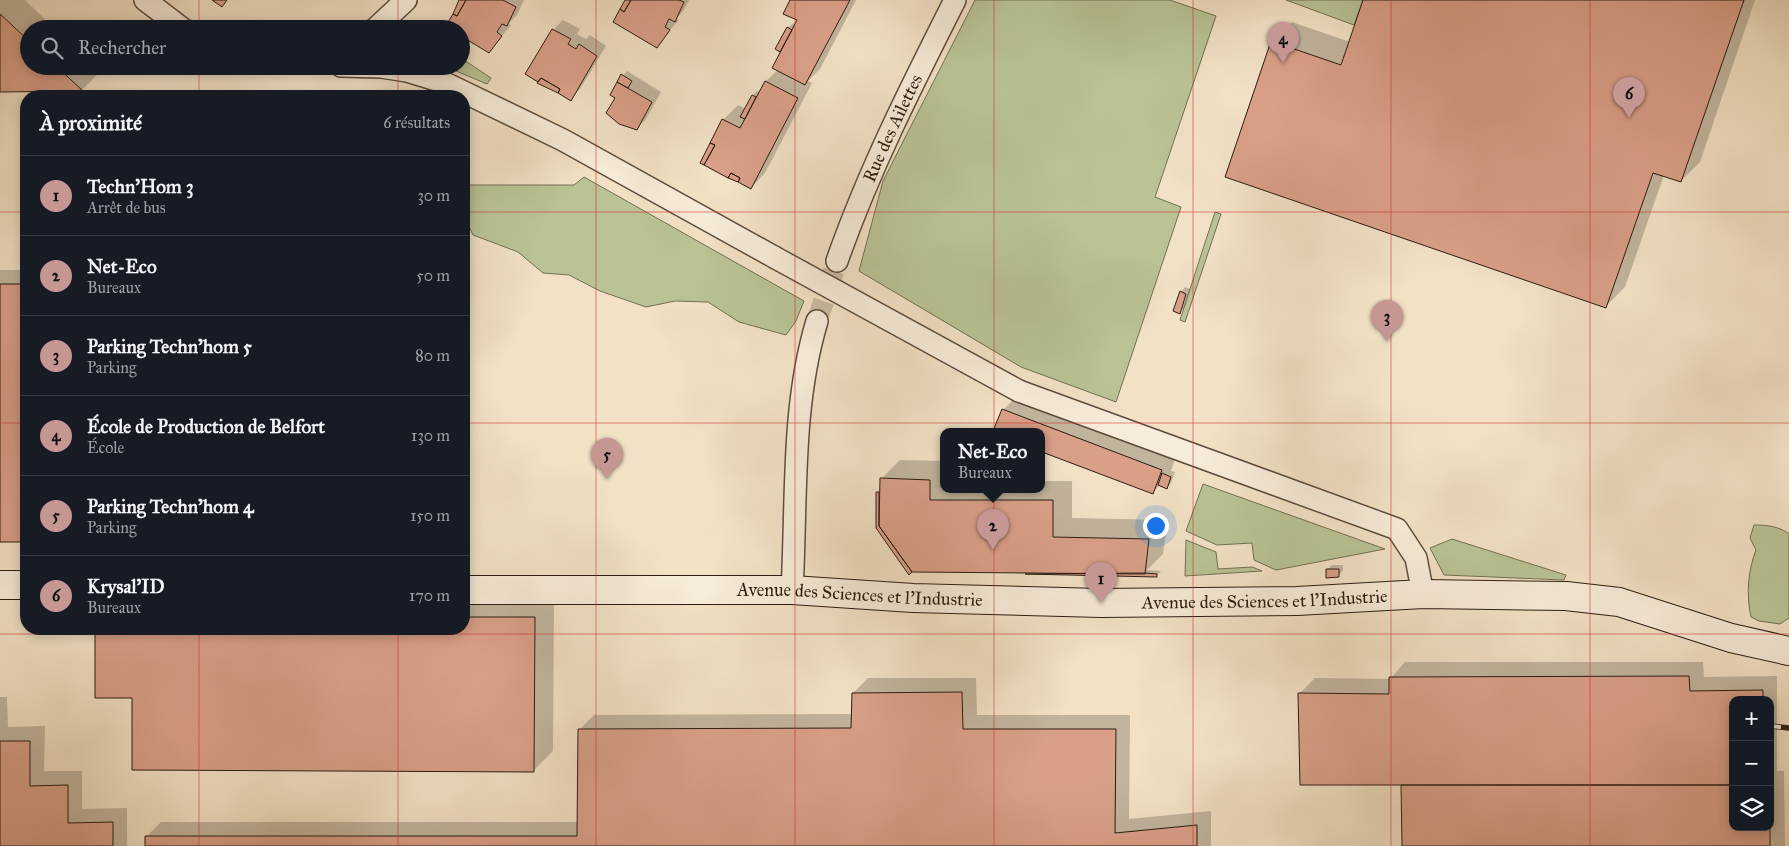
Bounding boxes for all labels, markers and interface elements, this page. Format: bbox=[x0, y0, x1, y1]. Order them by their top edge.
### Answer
search box bbox=[20, 20, 470, 75]
pin: 4 bbox=[1267, 22, 1299, 63]
icon: search bbox=[38, 34, 66, 62]
text: Rechercher bbox=[78, 36, 166, 59]
street label: Rue des Ailettes bbox=[858, 70, 927, 186]
pin: 6 bbox=[1613, 77, 1645, 118]
text: À proximité bbox=[40, 110, 142, 136]
text: 6 résultats bbox=[383, 113, 450, 132]
text: Techn'Hom 3 bbox=[87, 175, 194, 198]
text: 1 bbox=[53, 186, 59, 205]
text: 30 m bbox=[417, 186, 450, 205]
text: Arrêt de bus bbox=[87, 198, 166, 217]
text: Net-Eco bbox=[87, 255, 157, 278]
text: 2 bbox=[52, 266, 60, 285]
text: 50 m bbox=[416, 266, 450, 285]
text: Bureaux bbox=[87, 278, 141, 297]
pin: 3 bbox=[1371, 300, 1403, 341]
text: Parking Techn'hom 5 bbox=[87, 335, 252, 358]
text: 3 bbox=[53, 346, 59, 365]
text: 80 m bbox=[415, 346, 450, 365]
text: Parking bbox=[87, 358, 136, 377]
text: École de Production de Belfort bbox=[87, 415, 325, 438]
text: 4 bbox=[52, 426, 60, 445]
text: 130 m bbox=[411, 426, 450, 445]
popup bbox=[940, 428, 1045, 493]
text: École bbox=[87, 438, 124, 457]
pin: 5 bbox=[591, 438, 623, 479]
text: Net-Eco bbox=[958, 440, 1027, 463]
text: Bureaux bbox=[958, 463, 1012, 482]
text: Parking Techn'hom 4 bbox=[87, 495, 254, 518]
text: 5 bbox=[52, 506, 60, 525]
text: 150 m bbox=[410, 506, 450, 525]
pin: 2 bbox=[977, 509, 1009, 550]
your location bbox=[1143, 513, 1169, 539]
text: Parking bbox=[87, 518, 136, 537]
pin: 1 bbox=[1085, 562, 1117, 603]
text: Krysal'ID bbox=[87, 575, 164, 598]
street label: Avenue des Sciences et l'Industrie bbox=[736, 579, 983, 611]
street label: Avenue des Sciences et l'Industrie bbox=[1141, 585, 1388, 614]
text: 6 bbox=[52, 586, 60, 605]
text: 170 m bbox=[409, 586, 450, 605]
text: Bureaux bbox=[87, 598, 141, 617]
map controls bbox=[1729, 696, 1774, 831]
button: + bbox=[1729, 696, 1774, 741]
button: − bbox=[1729, 741, 1774, 786]
button: layers bbox=[1729, 786, 1774, 831]

